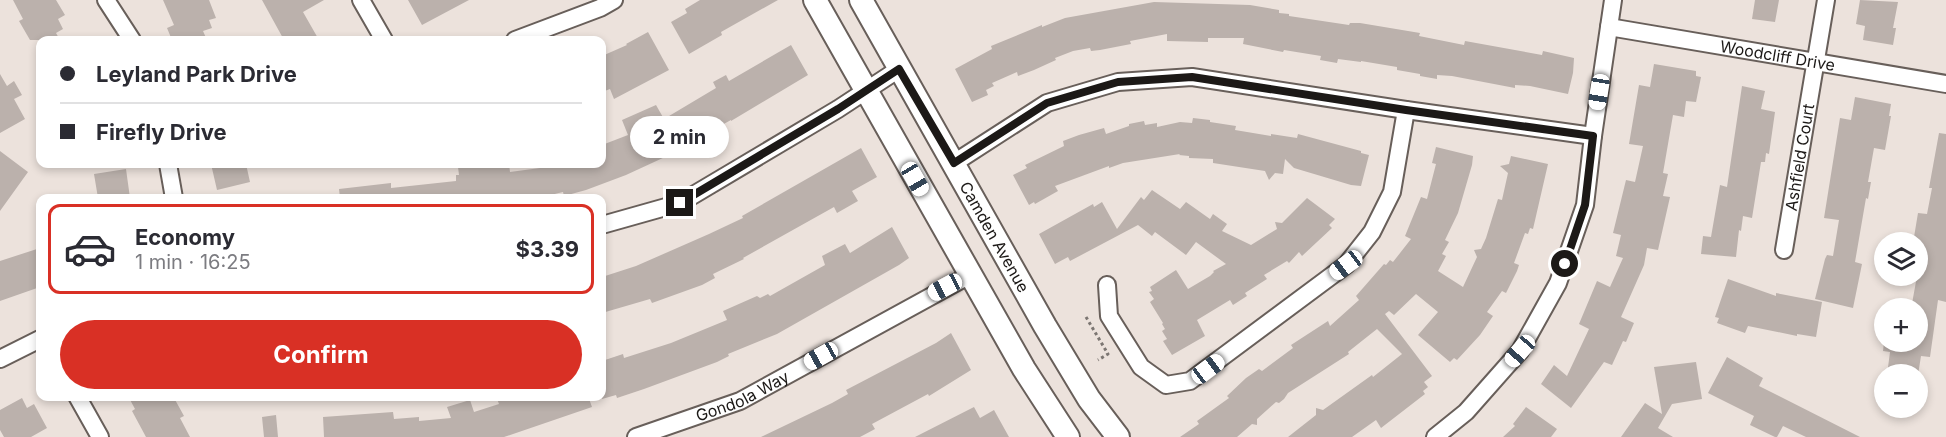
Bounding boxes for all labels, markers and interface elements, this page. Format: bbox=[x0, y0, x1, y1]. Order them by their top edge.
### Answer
street label: Woodcliff Drive bbox=[1719, 36, 1837, 75]
text: Leyland Park Drive bbox=[96, 61, 297, 87]
car bbox=[1587, 73, 1611, 111]
street label: Ashfield Court bbox=[1781, 102, 1818, 212]
callout: 2 min bbox=[630, 116, 730, 158]
text: Firefly Drive bbox=[96, 119, 227, 145]
text: 2 min bbox=[653, 125, 706, 149]
car bbox=[898, 159, 932, 199]
street label: Camden Avenue bbox=[956, 178, 1034, 296]
route end bbox=[666, 189, 693, 216]
icon: car bbox=[63, 222, 117, 276]
text: Economy bbox=[135, 224, 235, 250]
map controls bbox=[1874, 232, 1928, 418]
button: layers bbox=[1874, 232, 1928, 286]
text: $3.39 bbox=[516, 236, 579, 262]
car bbox=[1326, 247, 1366, 283]
text: 1 min · 16:25 bbox=[135, 250, 251, 274]
route start bbox=[1551, 250, 1578, 277]
car bbox=[925, 271, 965, 303]
button: + bbox=[1874, 298, 1928, 352]
button: Confirm bbox=[60, 320, 582, 389]
car bbox=[1501, 332, 1539, 370]
car bbox=[801, 339, 841, 373]
car bbox=[1188, 351, 1228, 387]
button: − bbox=[1874, 364, 1928, 418]
street label: Gondola Way bbox=[693, 366, 792, 426]

